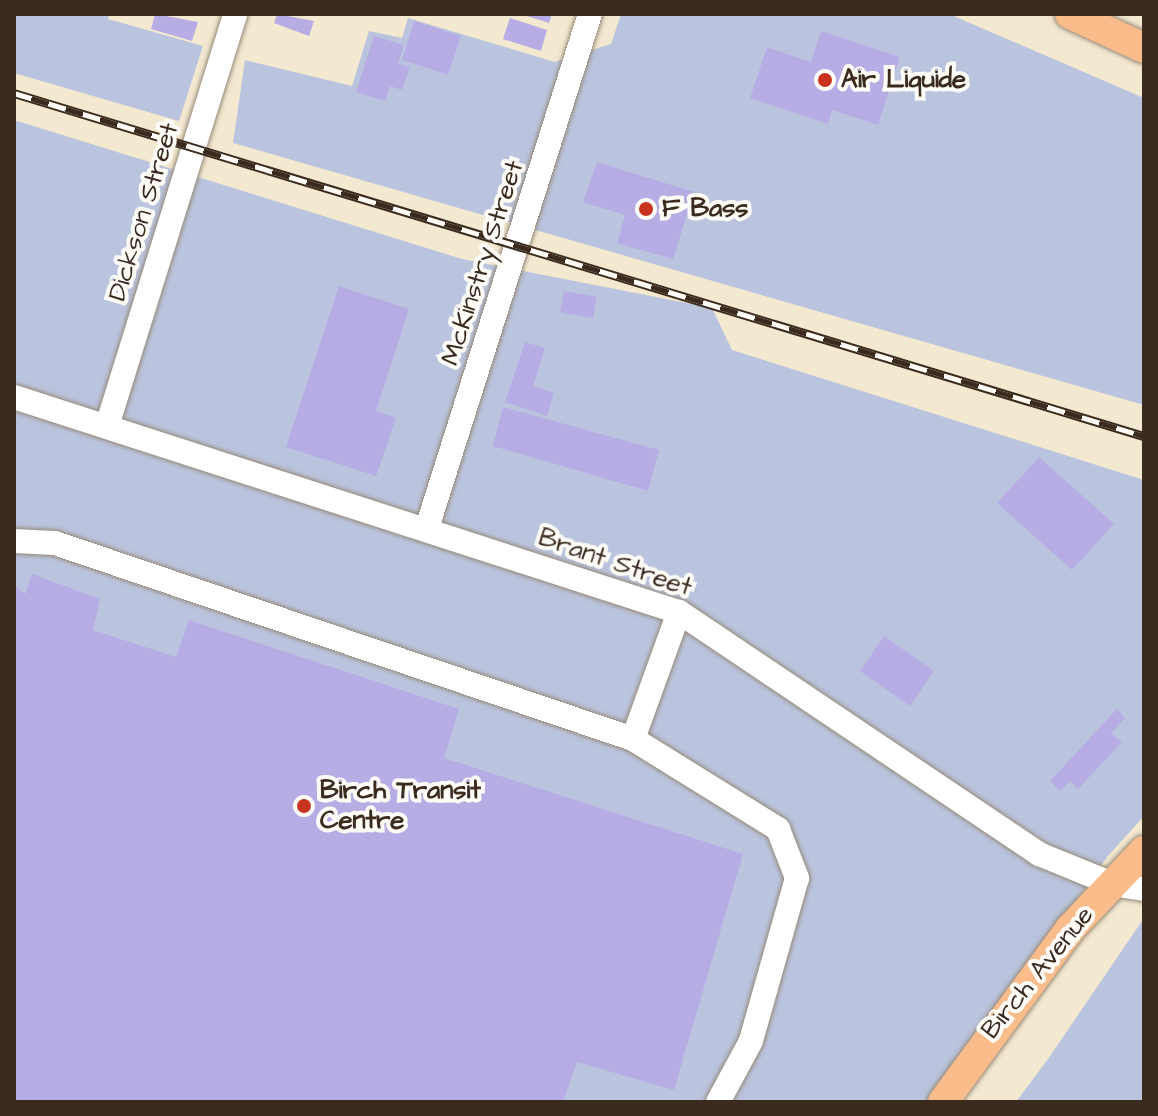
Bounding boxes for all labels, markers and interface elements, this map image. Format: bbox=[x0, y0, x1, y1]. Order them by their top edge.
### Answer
place label: Air Liquide bbox=[841, 64, 966, 96]
marker: Air Liquide bbox=[816, 71, 834, 89]
street label: Dickson Street bbox=[102, 119, 186, 305]
street label: McKinstry Street bbox=[435, 157, 531, 369]
place label: F Bass bbox=[662, 193, 748, 225]
marker: F Bass bbox=[637, 200, 655, 218]
street label: Brant Street bbox=[534, 522, 696, 604]
place label: Birch Transit Centre bbox=[320, 775, 481, 836]
marker: Birch Transit Centre bbox=[295, 797, 313, 815]
street label: Birch Avenue bbox=[975, 901, 1101, 1045]

